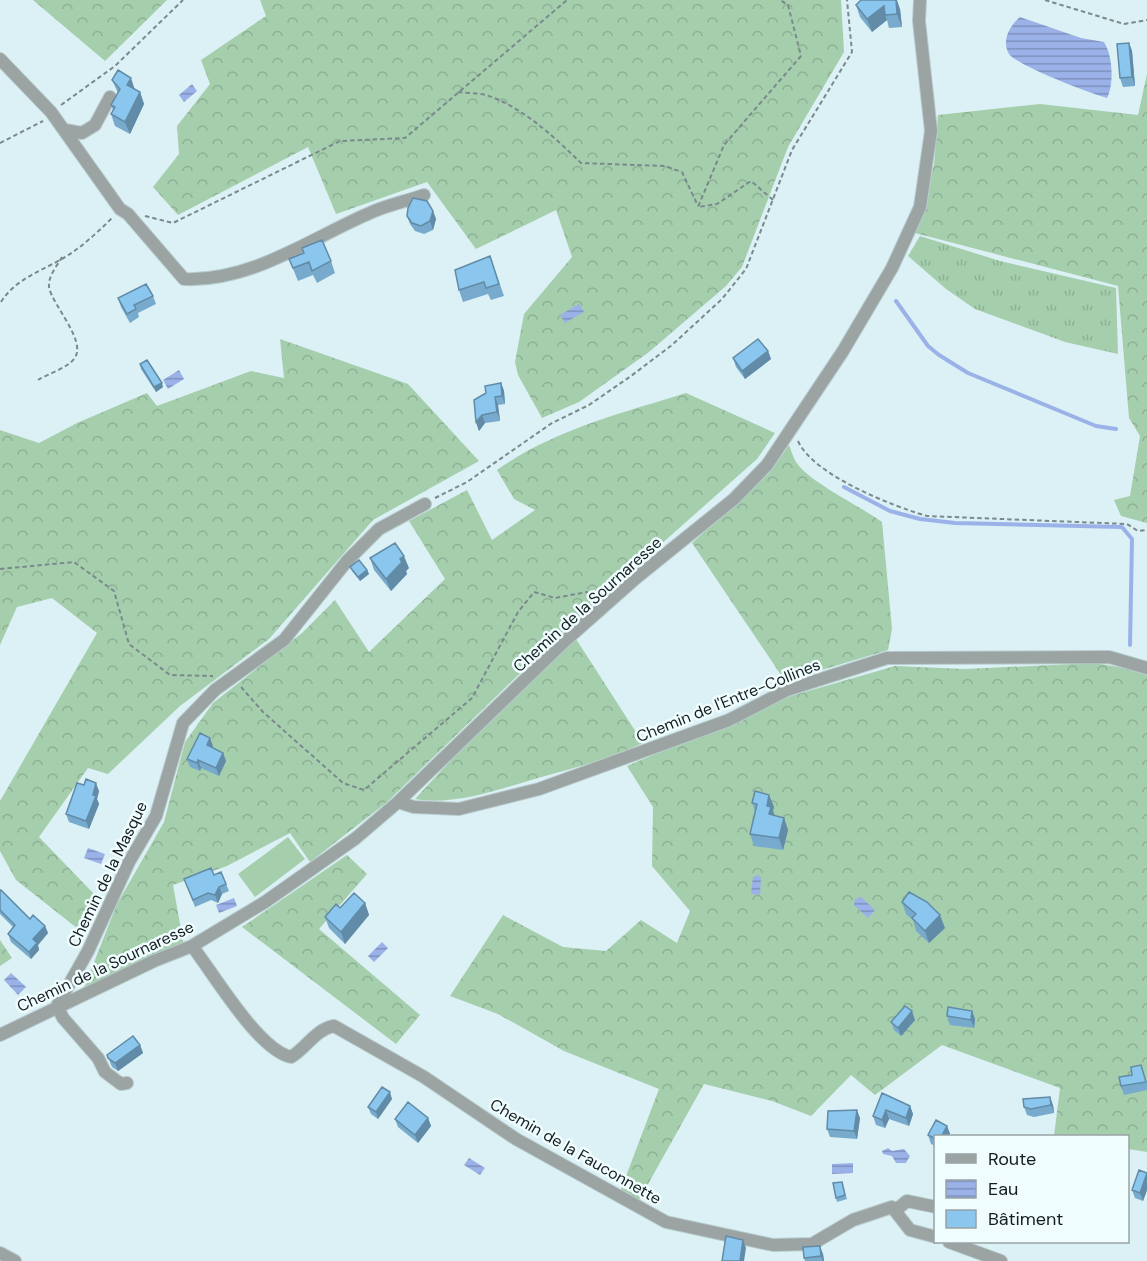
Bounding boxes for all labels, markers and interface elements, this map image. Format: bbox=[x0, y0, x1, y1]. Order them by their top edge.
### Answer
street label: Chemin de la Sournaresse bbox=[509, 532, 666, 677]
street label: Chemin de l'Entre-Collines bbox=[633, 654, 823, 747]
street label: Chemin de la Masque bbox=[63, 798, 152, 951]
street label: Chemin de la Sournaresse bbox=[13, 916, 197, 1017]
street label: Chemin de la Fauconnette bbox=[486, 1094, 665, 1209]
legend bbox=[934, 1135, 1129, 1243]
text: Route bbox=[988, 1147, 1036, 1171]
text: Eau bbox=[988, 1177, 1018, 1201]
text: Bâtiment bbox=[988, 1207, 1063, 1231]

